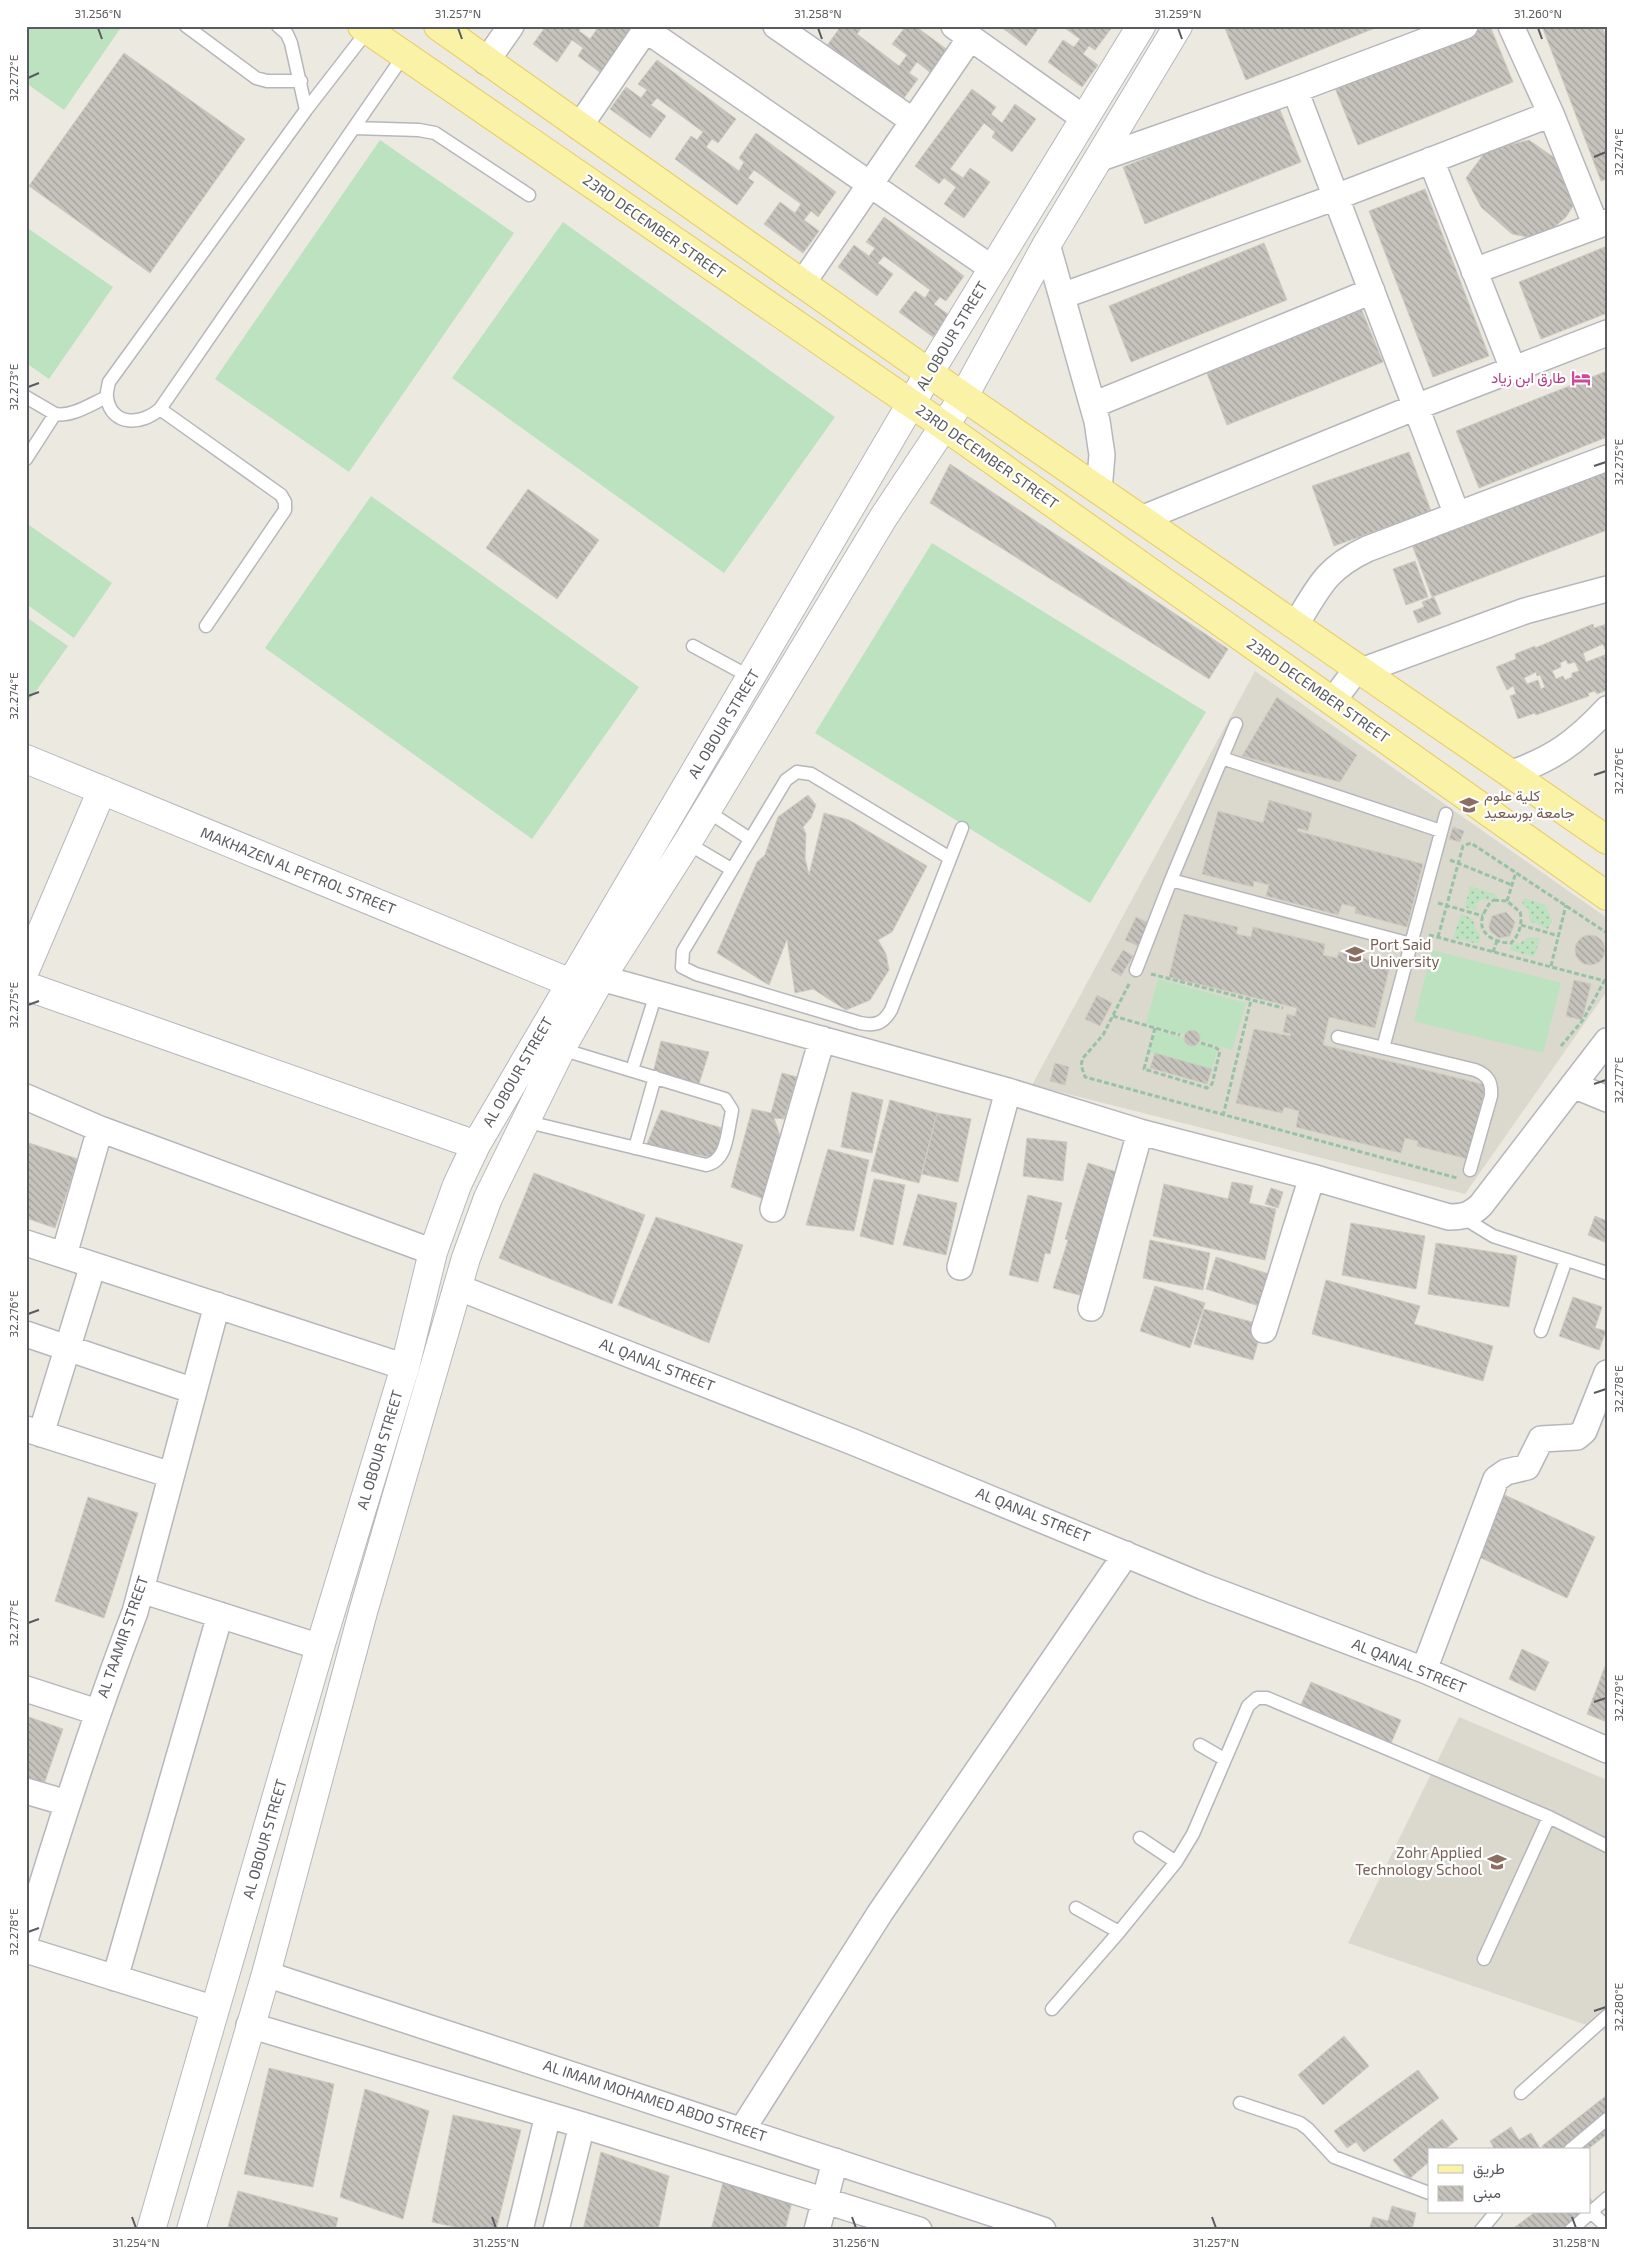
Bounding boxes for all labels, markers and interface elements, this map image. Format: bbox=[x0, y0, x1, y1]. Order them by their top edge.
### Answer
text: 31.256°N bbox=[74, 6, 122, 20]
text: 31.257°N bbox=[435, 6, 481, 20]
text: 31.258°N bbox=[794, 6, 842, 20]
text: 31.259°N bbox=[1154, 6, 1202, 20]
text: 31.260°N bbox=[1514, 6, 1562, 20]
text: 32.272°E bbox=[6, 54, 20, 101]
text: 32.274°E bbox=[1611, 128, 1625, 176]
street label: 23RD DECEMBER STREET bbox=[580, 170, 730, 282]
street label: AL OBOUR STREET bbox=[912, 278, 991, 393]
text: 32.273°E bbox=[6, 363, 20, 410]
hotel icon: طارق ابن زياد bbox=[1570, 367, 1592, 389]
place label: طارق ابن زياد bbox=[1491, 368, 1566, 388]
street label: 23RD DECEMBER STREET bbox=[913, 400, 1063, 512]
text: 32.275°E bbox=[1611, 438, 1625, 485]
street label: 23RD DECEMBER STREET bbox=[1244, 634, 1394, 746]
street label: AL OBOUR STREET bbox=[684, 666, 763, 781]
text: 32.274°E bbox=[6, 672, 20, 720]
text: 32.276°E bbox=[1611, 747, 1625, 795]
place label: كلية علوم جامعة بورسعيد bbox=[1484, 786, 1575, 822]
school or university icon: كلية علوم جامعة بورسعيد bbox=[1458, 794, 1480, 816]
street label: MAKHAZEN AL PETROL STREET bbox=[198, 823, 399, 918]
place label: Port Said University bbox=[1370, 935, 1439, 970]
school or university icon: Port Said University bbox=[1344, 943, 1366, 965]
text: 32.275°E bbox=[6, 981, 20, 1028]
street label: AL OBOUR STREET bbox=[478, 1013, 556, 1130]
text: 32.277°E bbox=[1611, 1057, 1625, 1103]
text: 32.276°E bbox=[6, 1290, 20, 1338]
street label: AL QANAL STREET bbox=[597, 1334, 718, 1395]
text: 32.278°E bbox=[1611, 1365, 1625, 1413]
street label: AL OBOUR STREET bbox=[352, 1388, 406, 1512]
street label: AL QANAL STREET bbox=[973, 1483, 1094, 1546]
street label: AL TAAMIR STREET bbox=[93, 1573, 151, 1700]
text: 32.277°E bbox=[6, 1600, 20, 1646]
street label: AL QANAL STREET bbox=[1349, 1634, 1470, 1697]
text: 32.279°E bbox=[1611, 1674, 1625, 1722]
street label: AL OBOUR STREET bbox=[238, 1776, 290, 1901]
place label: Zohr Applied Technology School bbox=[1355, 1843, 1483, 1878]
school or university icon: Zohr Applied Technology School bbox=[1486, 1851, 1508, 1873]
text: 32.278°E bbox=[6, 1908, 20, 1956]
text: 32.280°E bbox=[1611, 1982, 1625, 2031]
street label: AL IMAM MOHAMED ABDO STREET bbox=[541, 2055, 770, 2145]
legend bbox=[1428, 2148, 1590, 2214]
text: طريق bbox=[1473, 2159, 1505, 2179]
text: مبنى bbox=[1473, 2183, 1501, 2203]
text: 31.254°N bbox=[112, 2235, 160, 2249]
text: 31.255°N bbox=[473, 2235, 519, 2249]
text: 31.256°N bbox=[832, 2235, 880, 2249]
text: 31.257°N bbox=[1193, 2235, 1239, 2249]
text: 31.258°N bbox=[1552, 2235, 1600, 2249]

